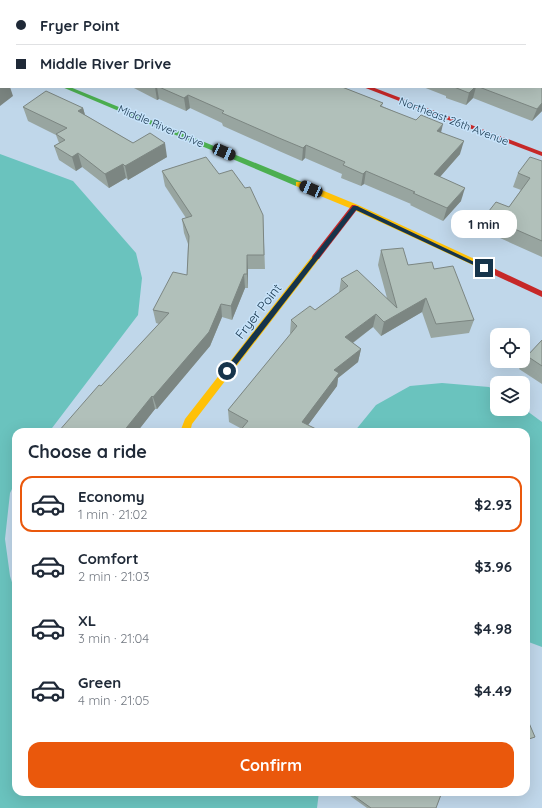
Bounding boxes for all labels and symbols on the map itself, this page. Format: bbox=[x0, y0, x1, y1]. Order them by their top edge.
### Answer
street label: Northeast 26th Avenue bbox=[397, 94, 511, 148]
street label: Middle River Drive bbox=[116, 102, 206, 150]
car bbox=[211, 142, 237, 162]
car bbox=[298, 179, 324, 199]
callout: 1 min bbox=[451, 210, 517, 238]
route end bbox=[475, 259, 493, 277]
street label: Fryer Point bbox=[231, 280, 285, 342]
route start bbox=[218, 362, 236, 380]

